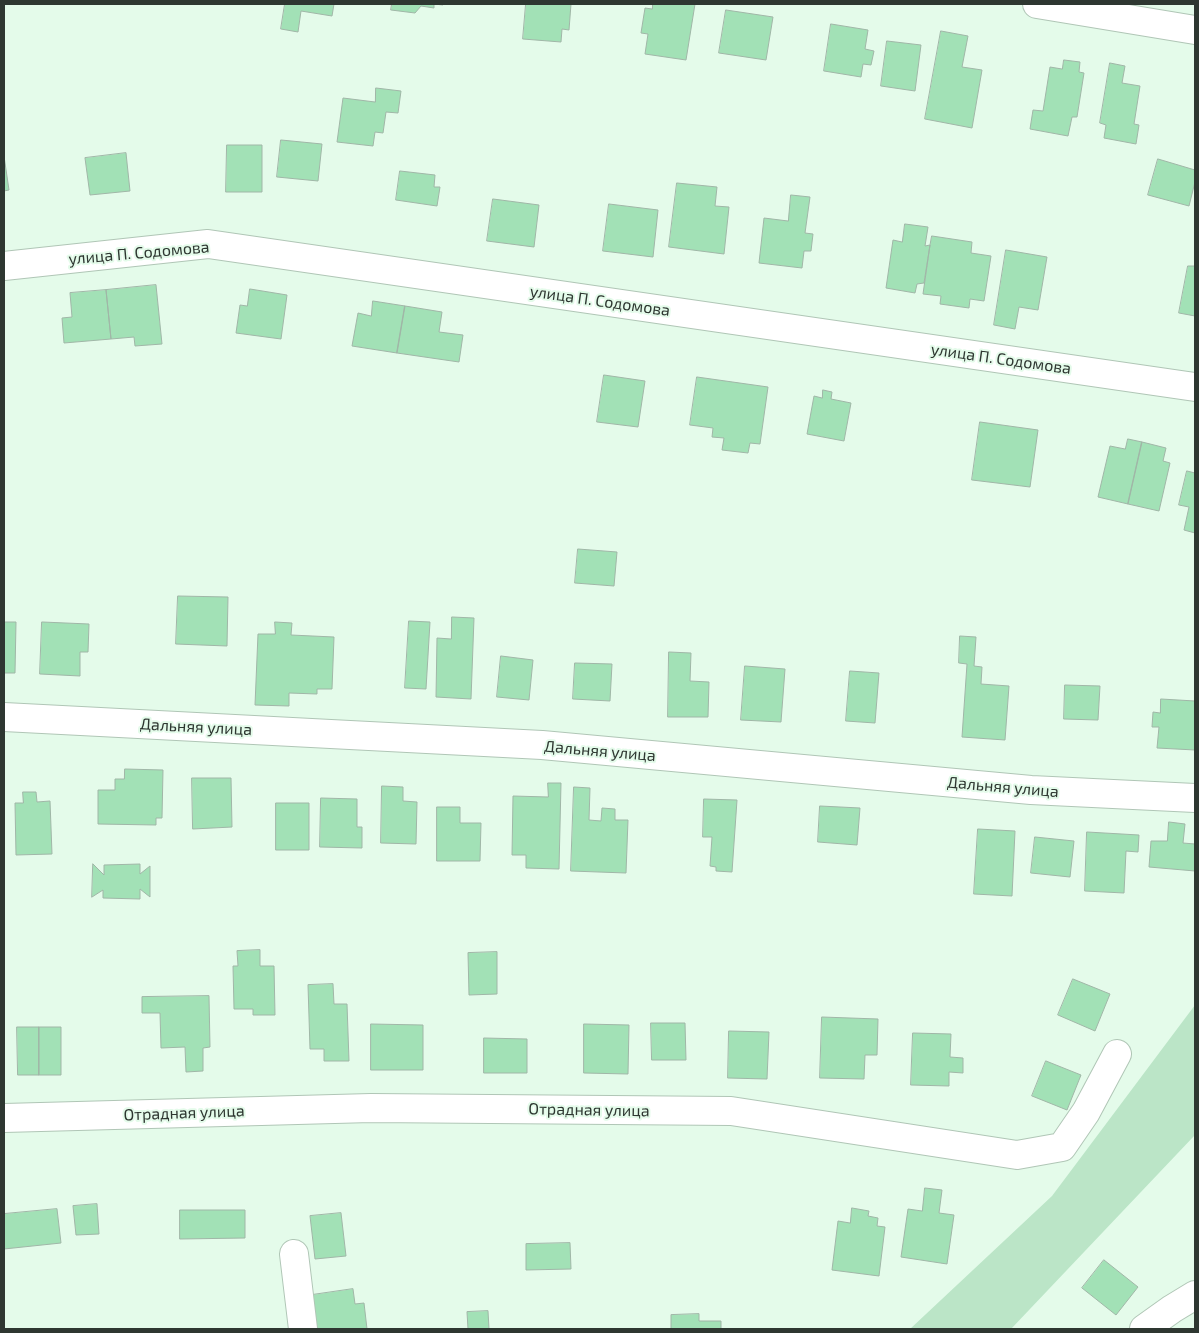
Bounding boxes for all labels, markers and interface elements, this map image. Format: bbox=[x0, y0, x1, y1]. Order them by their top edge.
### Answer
street label: улица П. Содомова bbox=[68, 237, 210, 269]
street label: улица П. Содомова bbox=[529, 282, 671, 320]
street label: улица П. Содомова bbox=[930, 340, 1072, 378]
street label: Дальняя улица bbox=[140, 714, 252, 740]
street label: Дальняя улица bbox=[543, 737, 657, 765]
street label: Дальняя улица bbox=[946, 773, 1060, 801]
street label: Отрадная улица bbox=[528, 1099, 650, 1121]
street label: Отрадная улица bbox=[123, 1101, 245, 1125]

